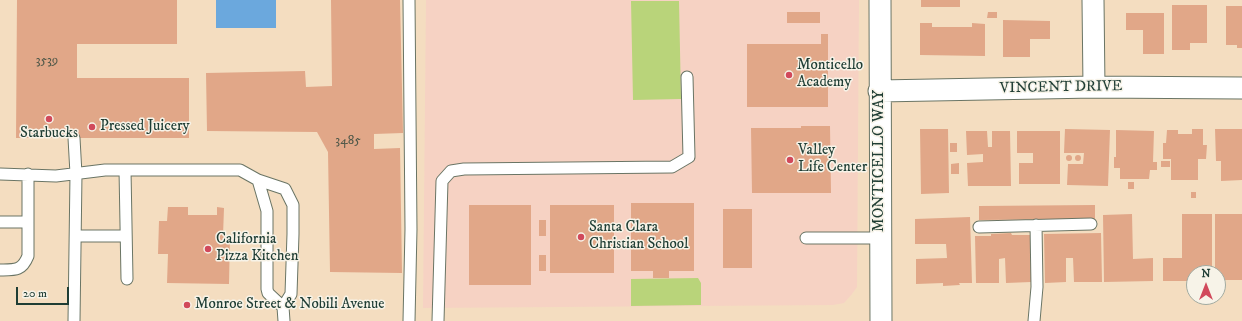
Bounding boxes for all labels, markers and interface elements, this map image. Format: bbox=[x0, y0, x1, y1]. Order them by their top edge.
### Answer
house number: 3539 bbox=[36, 53, 58, 69]
place label: Monticello Academy bbox=[797, 57, 863, 92]
marker: Monticello Academy bbox=[784, 70, 794, 80]
street label: VINCENT DRIVE bbox=[1000, 78, 1122, 98]
street label: MONTICELLO WAY bbox=[871, 90, 889, 232]
marker: Starbucks bbox=[44, 114, 54, 124]
place label: Pressed Juicery bbox=[100, 118, 190, 136]
marker: Pressed Juicery bbox=[87, 122, 97, 132]
place label: Starbucks bbox=[20, 125, 78, 143]
house number: 3485 bbox=[335, 133, 361, 149]
place label: Valley Life Center bbox=[798, 142, 867, 177]
marker: Valley Life Center bbox=[785, 155, 795, 165]
place label: Santa Clara Christian School bbox=[589, 219, 689, 254]
place label: California Pizza Kitchen bbox=[216, 231, 299, 266]
marker: Santa Clara Christian School bbox=[576, 232, 586, 242]
marker: California Pizza Kitchen bbox=[203, 244, 213, 254]
north arrow bbox=[1186, 265, 1226, 305]
text: N bbox=[1201, 267, 1211, 281]
scale bar bbox=[18, 279, 71, 305]
text: 20 m bbox=[23, 286, 47, 301]
place label: Monroe Street & Nobili Avenue bbox=[195, 296, 384, 314]
marker: Monroe Street & Nobili Avenue bbox=[182, 300, 192, 310]

